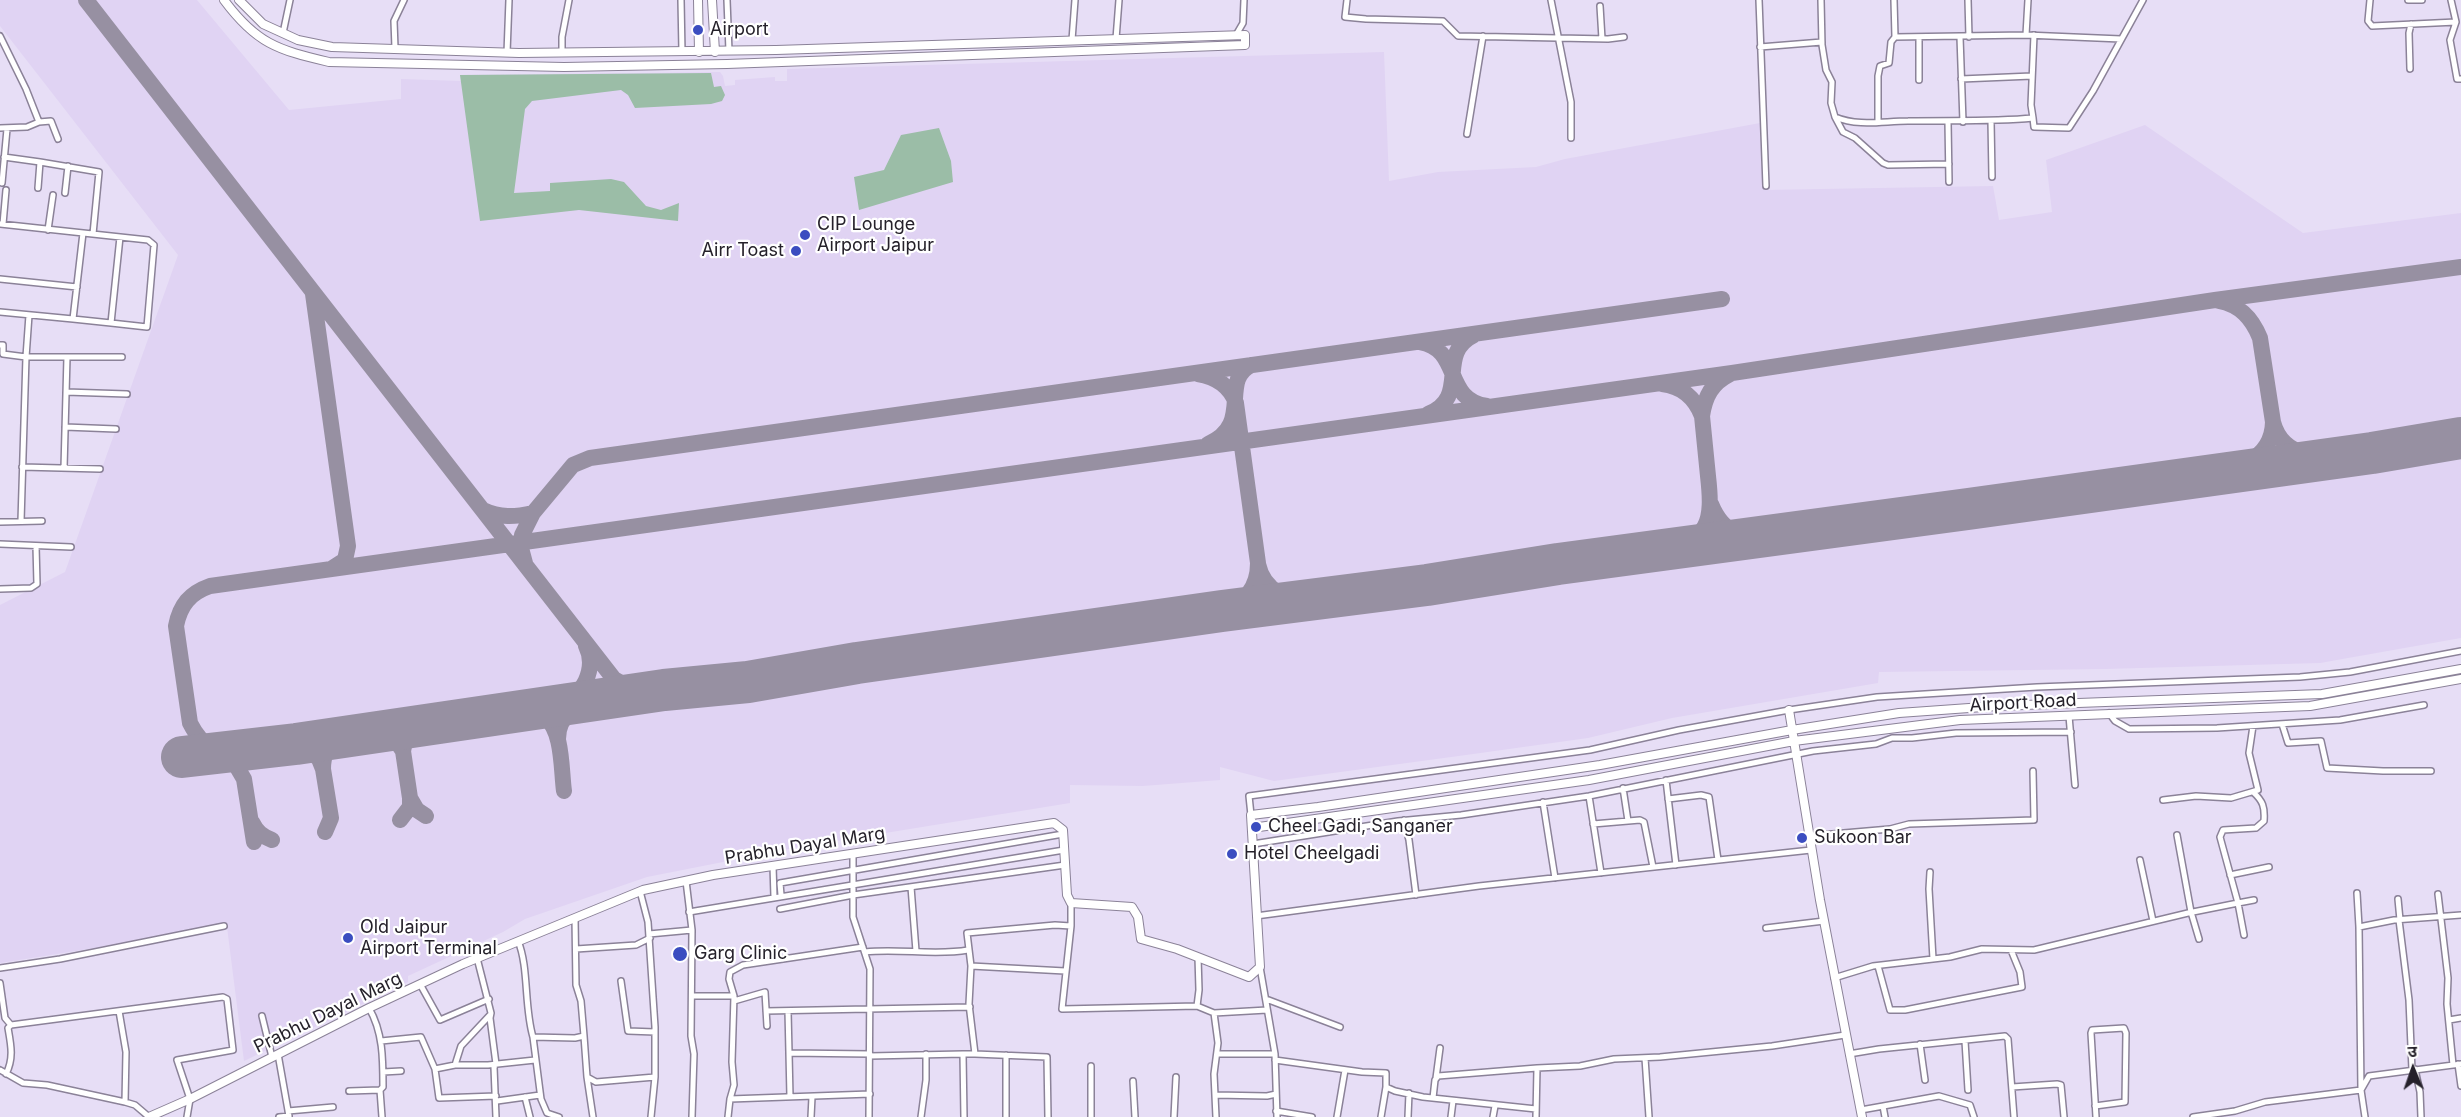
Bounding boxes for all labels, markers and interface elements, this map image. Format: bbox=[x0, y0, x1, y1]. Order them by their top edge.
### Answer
place label: Airport bbox=[710, 19, 769, 41]
marker: Airport bbox=[691, 23, 705, 37]
place label: CIP Lounge Airport Jaipur bbox=[817, 214, 934, 256]
marker: CIP Lounge Airport Jaipur bbox=[798, 228, 812, 242]
place label: Airr Toast bbox=[702, 240, 784, 262]
marker: Airr Toast bbox=[789, 244, 803, 258]
street label: Airport Road bbox=[1969, 689, 2077, 717]
place label: Cheel Gadi, Sanganer bbox=[1268, 816, 1453, 838]
marker: Cheel Gadi, Sanganer bbox=[1249, 820, 1263, 834]
street label: Prabhu Dayal Marg bbox=[723, 823, 887, 869]
place label: Sukoon Bar bbox=[1814, 827, 1912, 849]
marker: Sukoon Bar bbox=[1795, 831, 1809, 845]
place label: Hotel Cheelgadi bbox=[1244, 843, 1379, 865]
marker: Hotel Cheelgadi bbox=[1225, 847, 1239, 861]
place label: Old Jaipur Airport Terminal bbox=[360, 917, 497, 960]
marker: Old Jaipur Airport Terminal bbox=[341, 931, 355, 945]
place label: Garg Clinic bbox=[694, 943, 787, 965]
marker: Garg Clinic bbox=[671, 945, 689, 963]
street label: Prabhu Dayal Marg bbox=[250, 968, 406, 1058]
north arrow bbox=[2383, 1039, 2443, 1099]
text: उ bbox=[2407, 1041, 2417, 1061]

